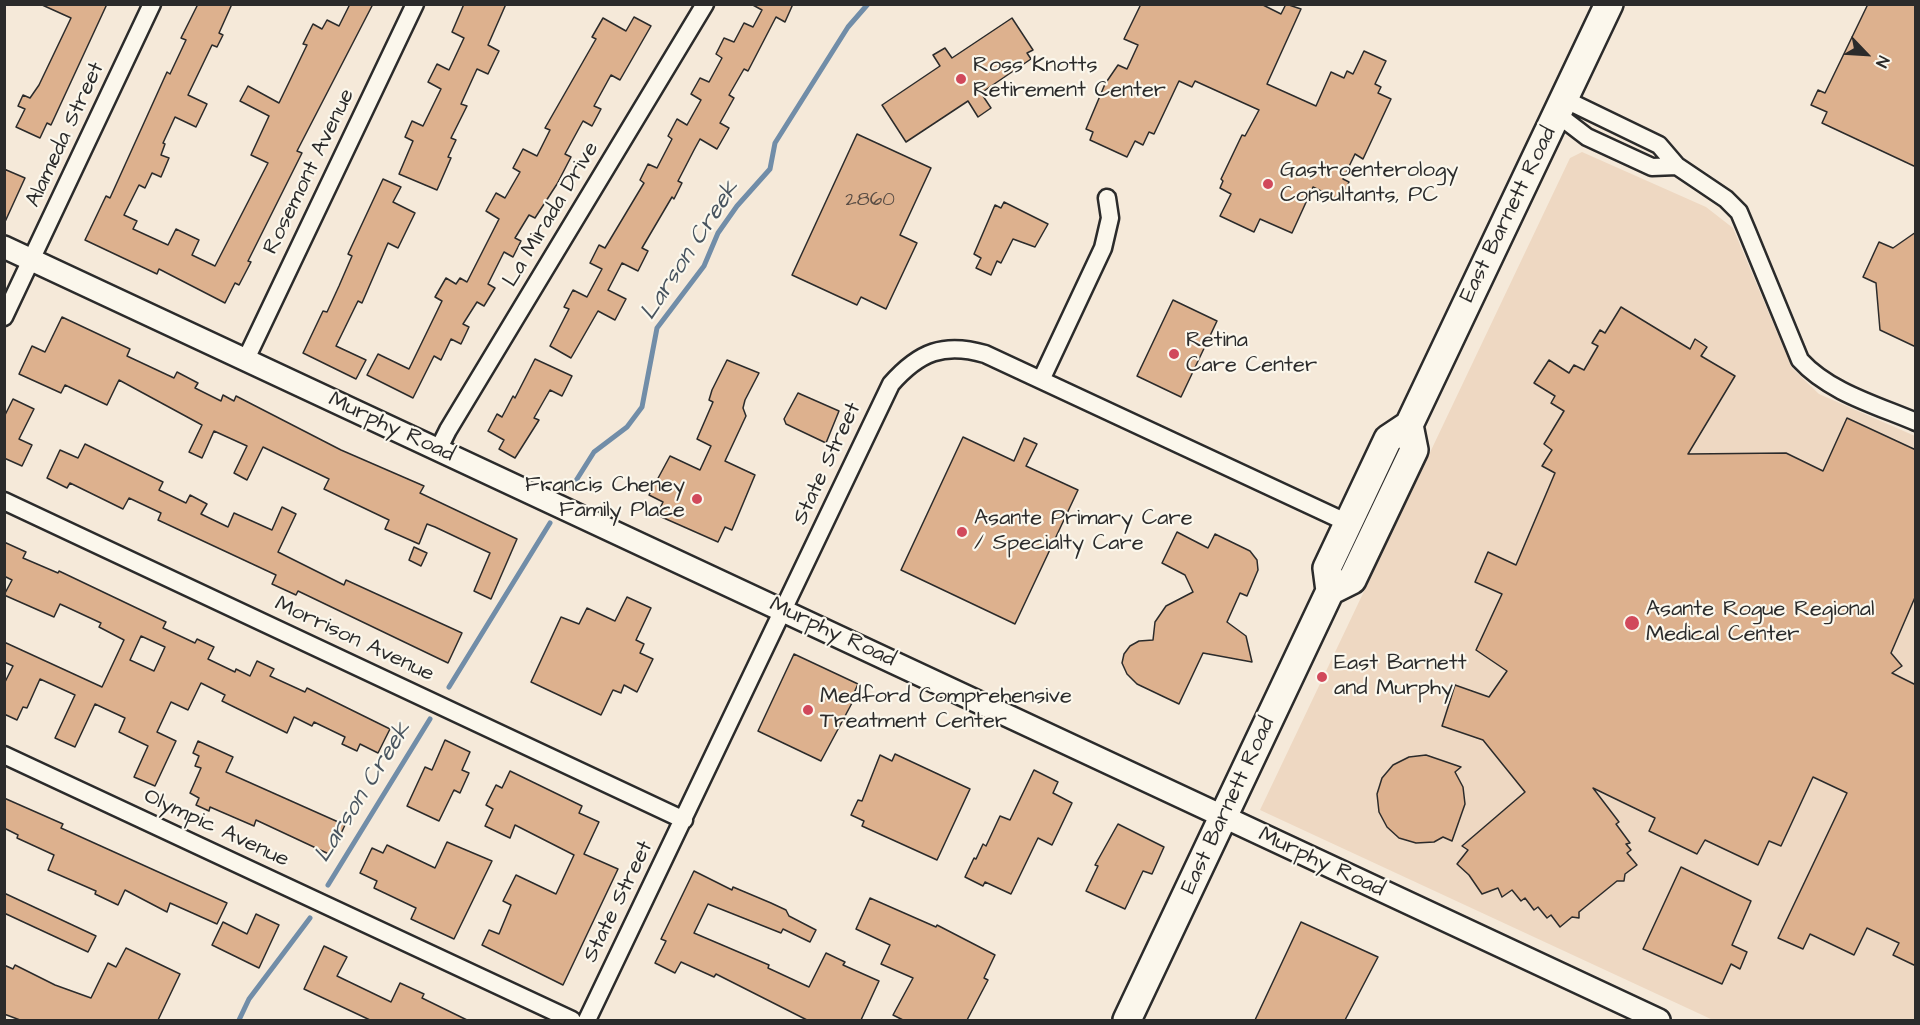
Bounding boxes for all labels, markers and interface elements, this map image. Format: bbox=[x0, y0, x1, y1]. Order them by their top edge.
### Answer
north arrow bbox=[1836, 24, 1896, 84]
text: N bbox=[1870, 52, 1894, 71]
place label: Ross Knotts Retirement Center bbox=[973, 53, 1166, 104]
street label: Alameda Street bbox=[21, 58, 111, 212]
marker: Ross Knotts Retirement Center bbox=[954, 72, 968, 86]
street label: Rosemont Avenue bbox=[259, 85, 361, 259]
street label: East Barnett Road bbox=[1455, 123, 1563, 307]
street label: La Mirada Drive bbox=[498, 138, 606, 292]
place label: Gastroenterology Consultants, PC bbox=[1280, 158, 1458, 210]
water label: Larson Creek bbox=[635, 176, 747, 326]
marker: Gastroenterology Consultants, PC bbox=[1261, 177, 1275, 191]
house number: 2860 bbox=[845, 189, 895, 213]
place label: Retina Care Center bbox=[1186, 328, 1317, 380]
marker: Retina Care Center bbox=[1167, 347, 1181, 361]
street label: Murphy Road bbox=[324, 387, 458, 469]
street label: State Street bbox=[788, 399, 868, 529]
place label: Francis Cheney Family Place bbox=[525, 473, 685, 524]
marker: Francis Cheney Family Place bbox=[690, 492, 704, 506]
place label: Asante Primary Care / Specialty Care bbox=[974, 506, 1193, 558]
marker: Asante Primary Care / Specialty Care bbox=[955, 525, 969, 539]
street label: Morrison Avenue bbox=[270, 592, 438, 688]
street label: Murphy Road bbox=[765, 592, 899, 674]
place label: Asante Rogue Regional Medical Center bbox=[1646, 597, 1875, 648]
marker: Asante Rogue Regional Medical Center bbox=[1623, 614, 1641, 632]
place label: East Barnett and Murphy bbox=[1334, 651, 1467, 702]
marker: East Barnett and Murphy bbox=[1315, 670, 1329, 684]
place label: Medford Comprehensive Treatment Center bbox=[820, 684, 1072, 736]
marker: Medford Comprehensive Treatment Center bbox=[801, 703, 815, 717]
street label: East Barnett Road bbox=[1176, 713, 1282, 899]
water label: Larson Creek bbox=[309, 717, 419, 869]
street label: Olympic Avenue bbox=[139, 784, 293, 874]
street label: Murphy Road bbox=[1254, 822, 1388, 904]
street label: State Street bbox=[578, 837, 660, 967]

